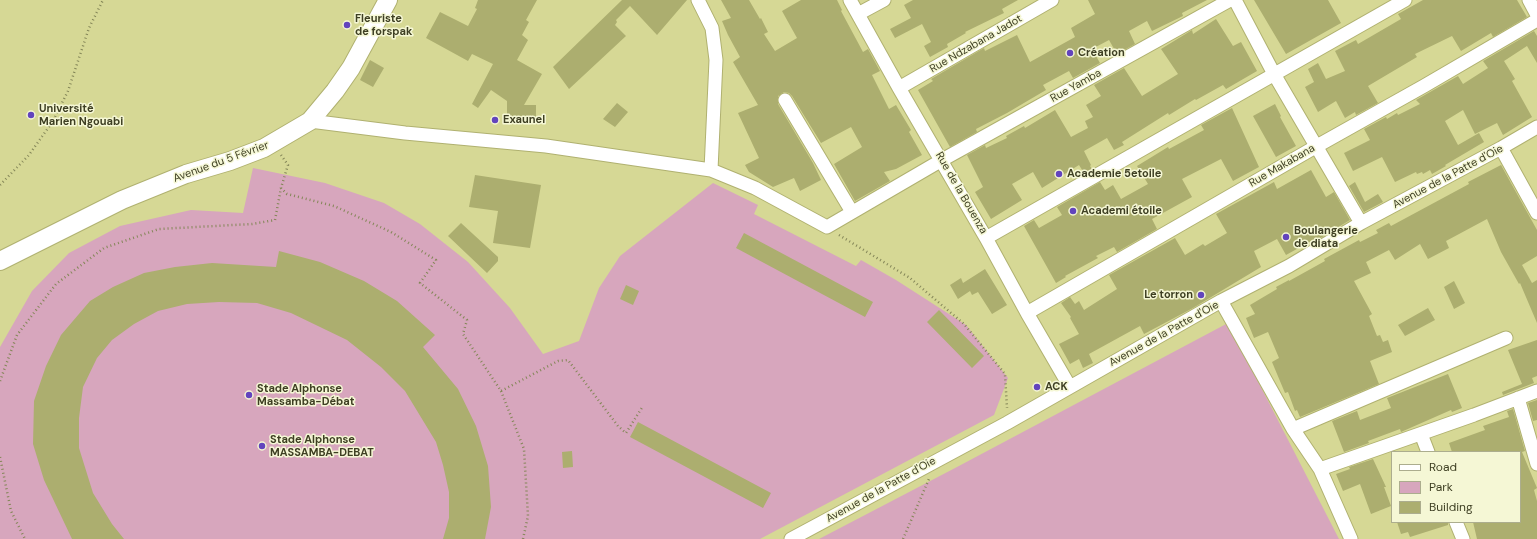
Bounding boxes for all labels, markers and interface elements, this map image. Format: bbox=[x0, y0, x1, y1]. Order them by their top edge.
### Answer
place label: Fleuriste de forspak bbox=[355, 12, 412, 38]
street label: Rue Ndzabana Jadot bbox=[927, 12, 1025, 76]
marker: Fleuriste de forspak bbox=[342, 20, 352, 30]
place label: Création bbox=[1078, 46, 1125, 60]
marker: Création bbox=[1065, 48, 1075, 58]
street label: Rue Yamba bbox=[1048, 67, 1104, 105]
place label: Université Marien Ngouabi bbox=[39, 102, 123, 128]
marker: Université Marien Ngouabi bbox=[26, 110, 36, 120]
place label: Exaunel bbox=[503, 113, 545, 127]
marker: Exaunel bbox=[490, 115, 500, 125]
street label: Avenue du 5 Février bbox=[171, 139, 271, 185]
street label: Rue Makabana bbox=[1247, 142, 1317, 190]
street label: Avenue de la Patte d'Oie bbox=[1390, 142, 1506, 212]
street label: Rue de la Bouenza bbox=[932, 150, 990, 236]
place label: Academie 5etoile bbox=[1067, 167, 1161, 181]
marker: Academie 5etoile bbox=[1054, 169, 1064, 179]
place label: Academi étoile bbox=[1081, 204, 1162, 218]
marker: Academi étoile bbox=[1068, 206, 1078, 216]
place label: Boulangerie de diata bbox=[1294, 224, 1358, 250]
marker: Boulangerie de diata bbox=[1281, 232, 1291, 242]
place label: Le torron bbox=[1144, 288, 1193, 302]
marker: Le torron bbox=[1196, 290, 1206, 300]
street label: Avenue de la Patte d'Oie bbox=[1107, 298, 1221, 370]
place label: ACK bbox=[1045, 380, 1068, 394]
place label: Stade Alphonse Massamba-Débat bbox=[257, 382, 354, 408]
marker: ACK bbox=[1032, 382, 1042, 392]
marker: Stade Alphonse Massamba-Débat bbox=[244, 390, 254, 400]
place label: Stade Alphonse MASSAMBA-DEBAT bbox=[270, 433, 374, 459]
marker: Stade Alphonse MASSAMBA-DEBAT bbox=[257, 441, 267, 451]
legend bbox=[1391, 451, 1521, 523]
street label: Avenue de la Patte d'Oie bbox=[824, 454, 938, 526]
text: Road bbox=[1429, 459, 1457, 475]
text: Park bbox=[1429, 479, 1453, 495]
text: Building bbox=[1429, 499, 1473, 515]

